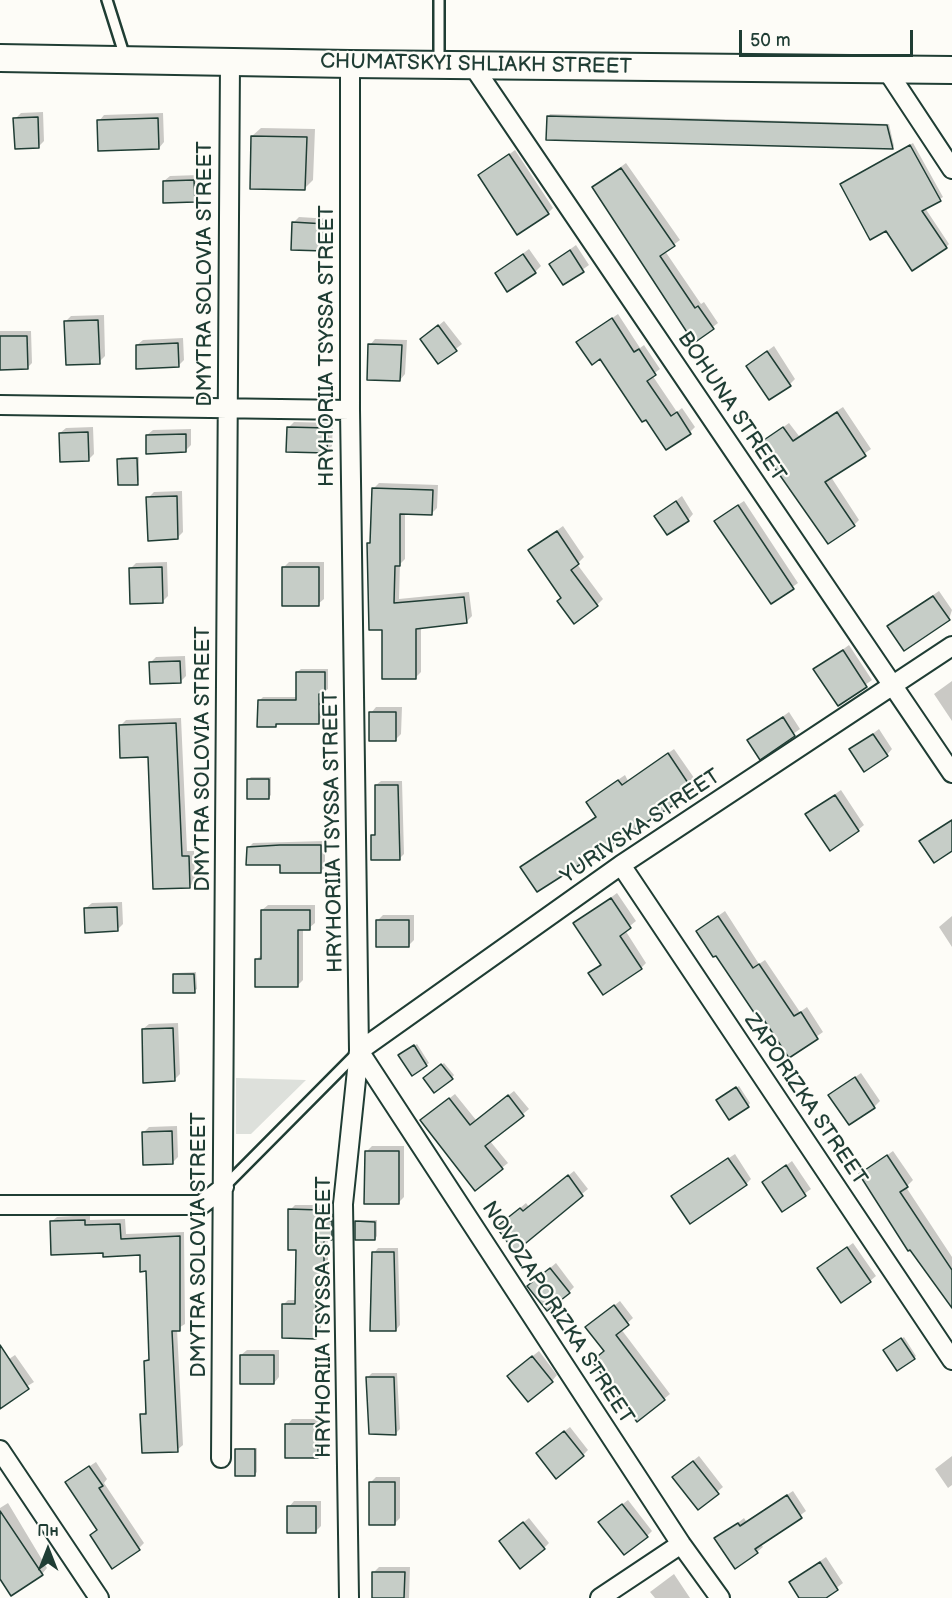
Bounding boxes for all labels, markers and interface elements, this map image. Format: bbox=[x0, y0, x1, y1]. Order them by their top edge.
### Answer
scale bar bbox=[742, 18, 916, 56]
text: 50 m bbox=[750, 30, 791, 51]
street label: CHUMATSKYI SHLIAKH STREET bbox=[320, 50, 632, 80]
street label: DMYTRA SOLOVIA STREET bbox=[193, 141, 219, 407]
street label: HRYHORIIA TSYSSA STREET bbox=[315, 205, 341, 487]
street label: BOHUNA STREET bbox=[671, 327, 791, 487]
street label: DMYTRA SOLOVIA STREET bbox=[191, 626, 217, 892]
street label: HRYHORIIA TSYSSA STREET bbox=[319, 691, 349, 973]
street label: YURIVSKA STREET bbox=[556, 764, 726, 890]
street label: ZAPORIZKA STREET bbox=[738, 1009, 872, 1191]
street label: DMYTRA SOLOVIA STREET bbox=[187, 1112, 213, 1378]
street label: HRYHORIIA TSYSSA STREET bbox=[312, 1176, 338, 1458]
street label: NOVOZAPORIZKA STREET bbox=[476, 1197, 638, 1429]
north arrow bbox=[18, 1520, 78, 1580]
text: Пн bbox=[37, 1522, 59, 1541]

